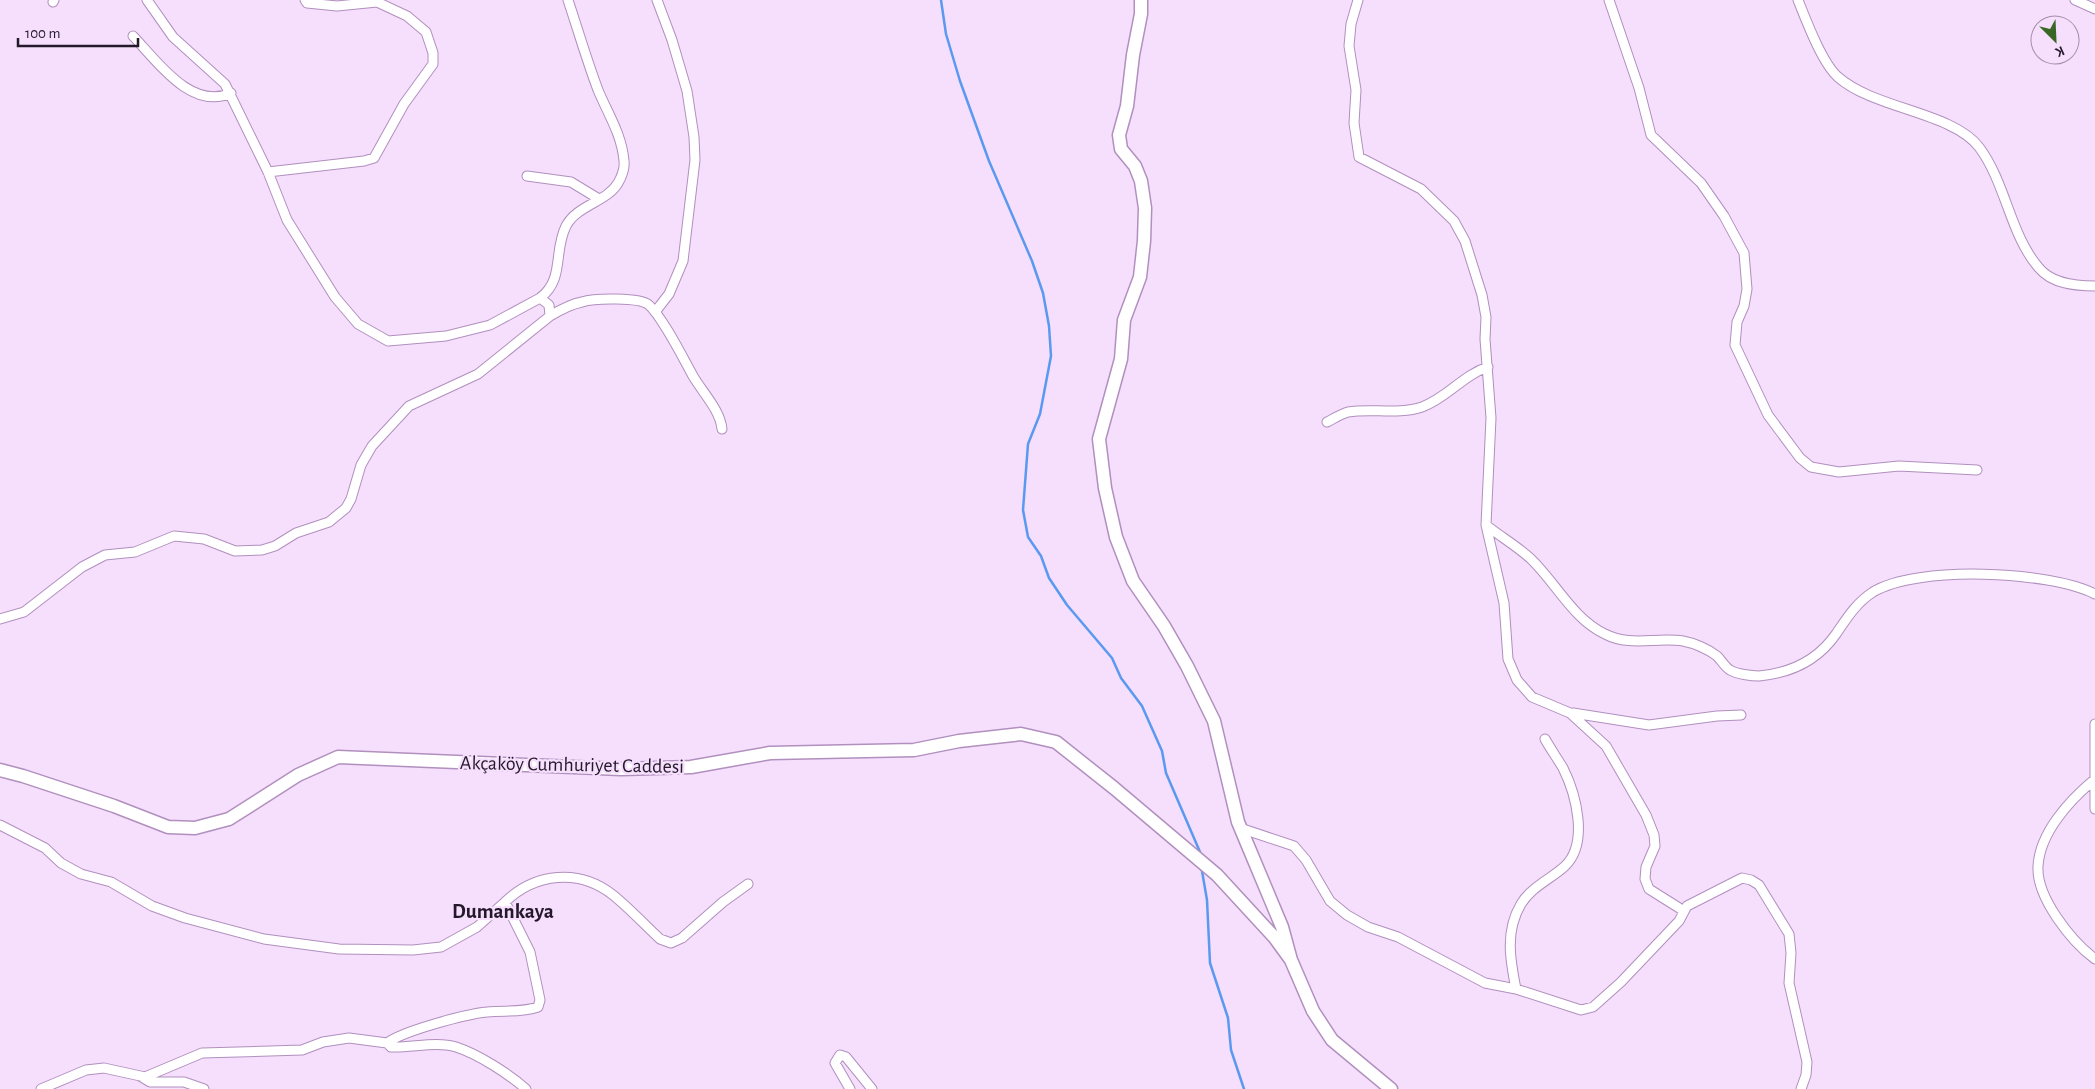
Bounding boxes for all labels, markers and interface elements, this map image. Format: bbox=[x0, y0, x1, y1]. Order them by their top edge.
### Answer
scale bar bbox=[18, 15, 138, 47]
north arrow bbox=[2030, 15, 2080, 65]
text: 100 m bbox=[25, 26, 60, 41]
text: K bbox=[2053, 43, 2066, 59]
street label: Akçaköy Cumhuriyet Caddesi bbox=[460, 753, 684, 777]
district label: Dumankaya bbox=[452, 901, 554, 922]

